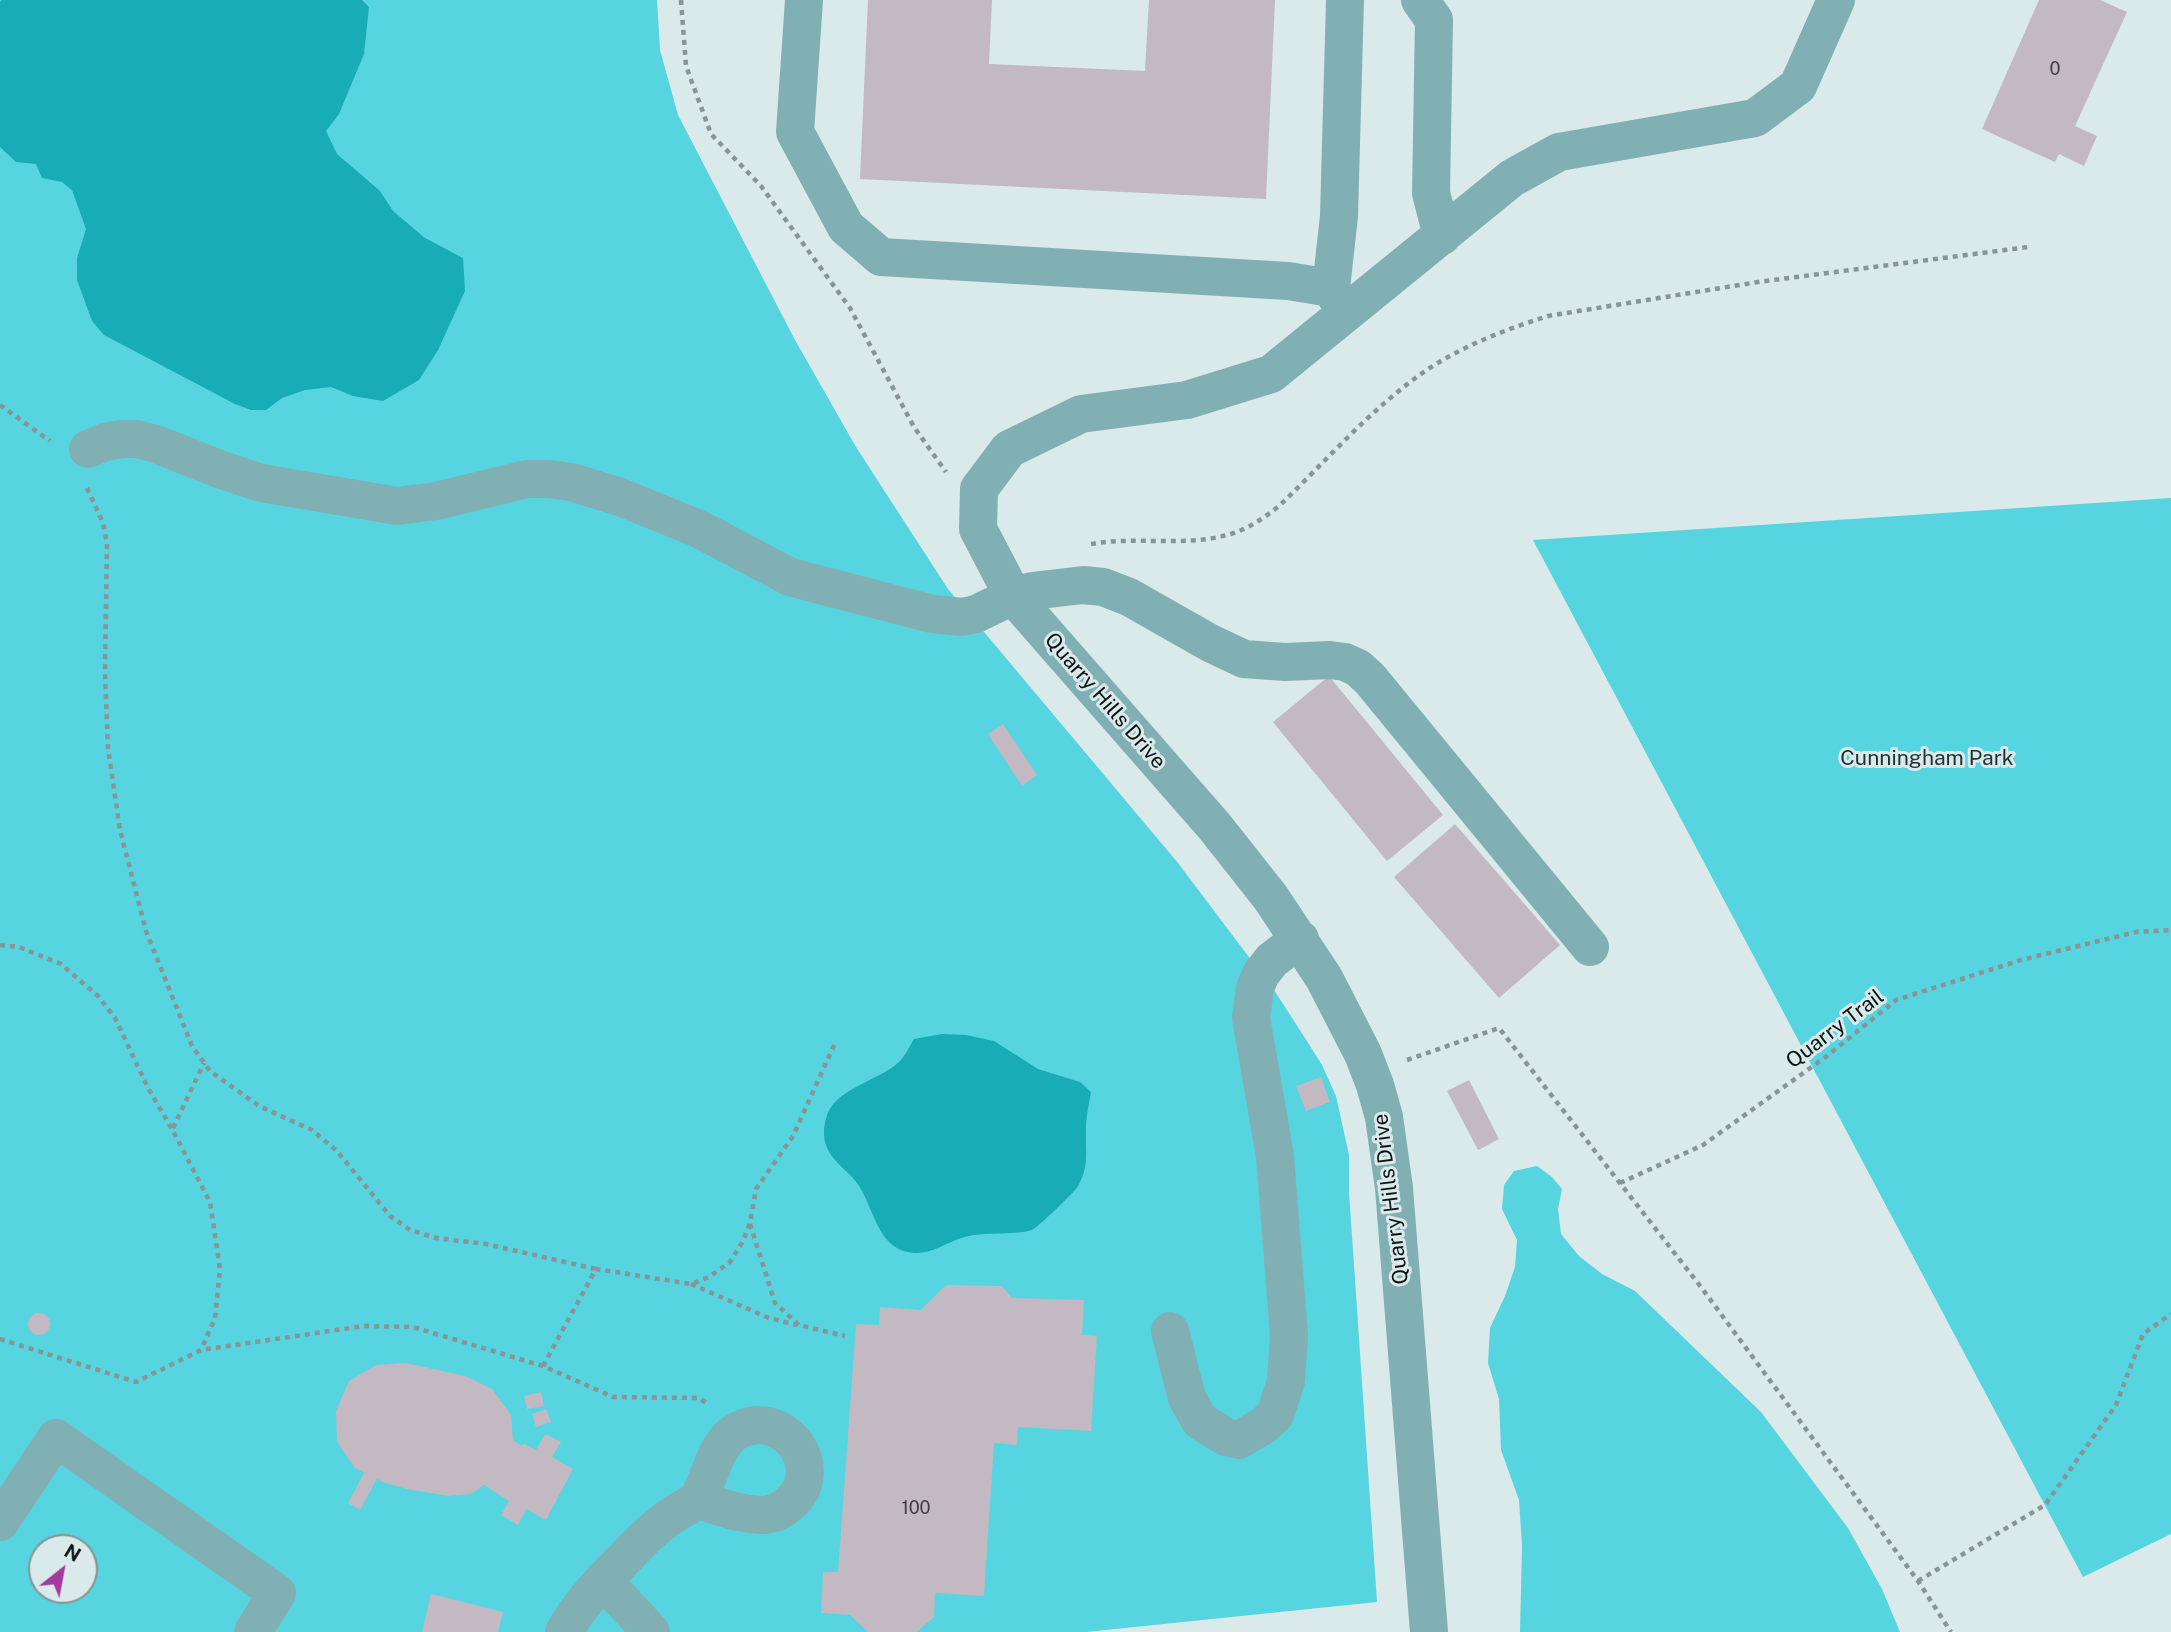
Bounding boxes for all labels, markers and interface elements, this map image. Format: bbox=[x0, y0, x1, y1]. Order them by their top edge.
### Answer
house number: 0 bbox=[2049, 58, 2061, 80]
street label: Quarry Hills Drive bbox=[1039, 628, 1171, 774]
park label: Cunningham Park bbox=[1840, 746, 2014, 772]
street label: Quarry Trail bbox=[1781, 984, 1889, 1074]
street label: Quarry Hills Drive bbox=[1368, 1112, 1414, 1286]
house number: 100 bbox=[901, 1497, 931, 1519]
north arrow bbox=[28, 1534, 98, 1604]
text: N bbox=[61, 1539, 85, 1566]

